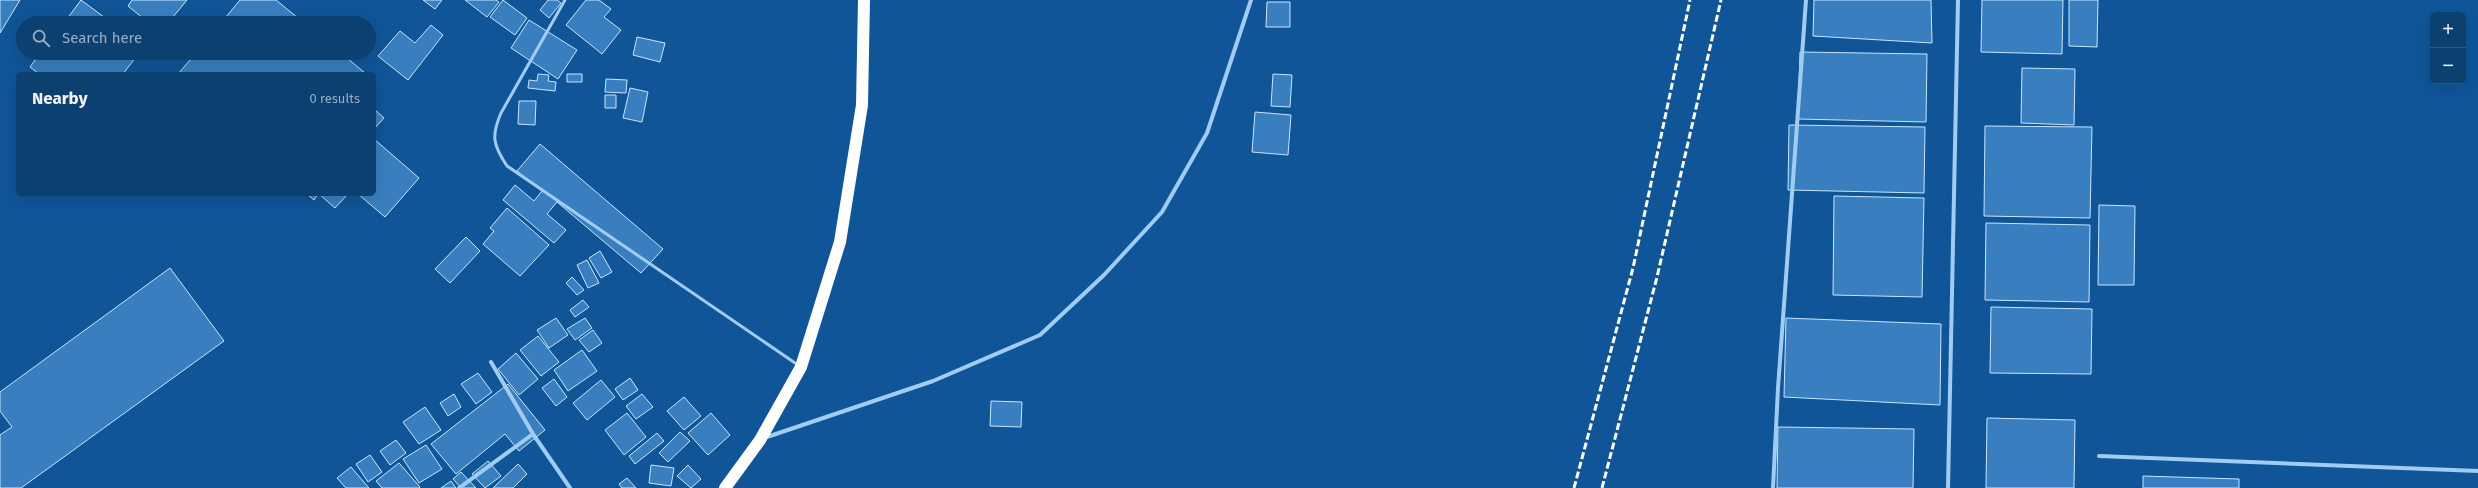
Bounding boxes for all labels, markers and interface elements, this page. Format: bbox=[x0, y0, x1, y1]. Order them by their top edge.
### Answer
map controls bbox=[2430, 12, 2466, 84]
button: + bbox=[2430, 12, 2466, 48]
search box bbox=[16, 16, 376, 60]
icon: search bbox=[30, 27, 52, 49]
text: Search here bbox=[62, 29, 142, 47]
button: − bbox=[2430, 48, 2466, 84]
text: Nearby bbox=[32, 88, 87, 109]
text: 0 results bbox=[309, 91, 360, 106]

